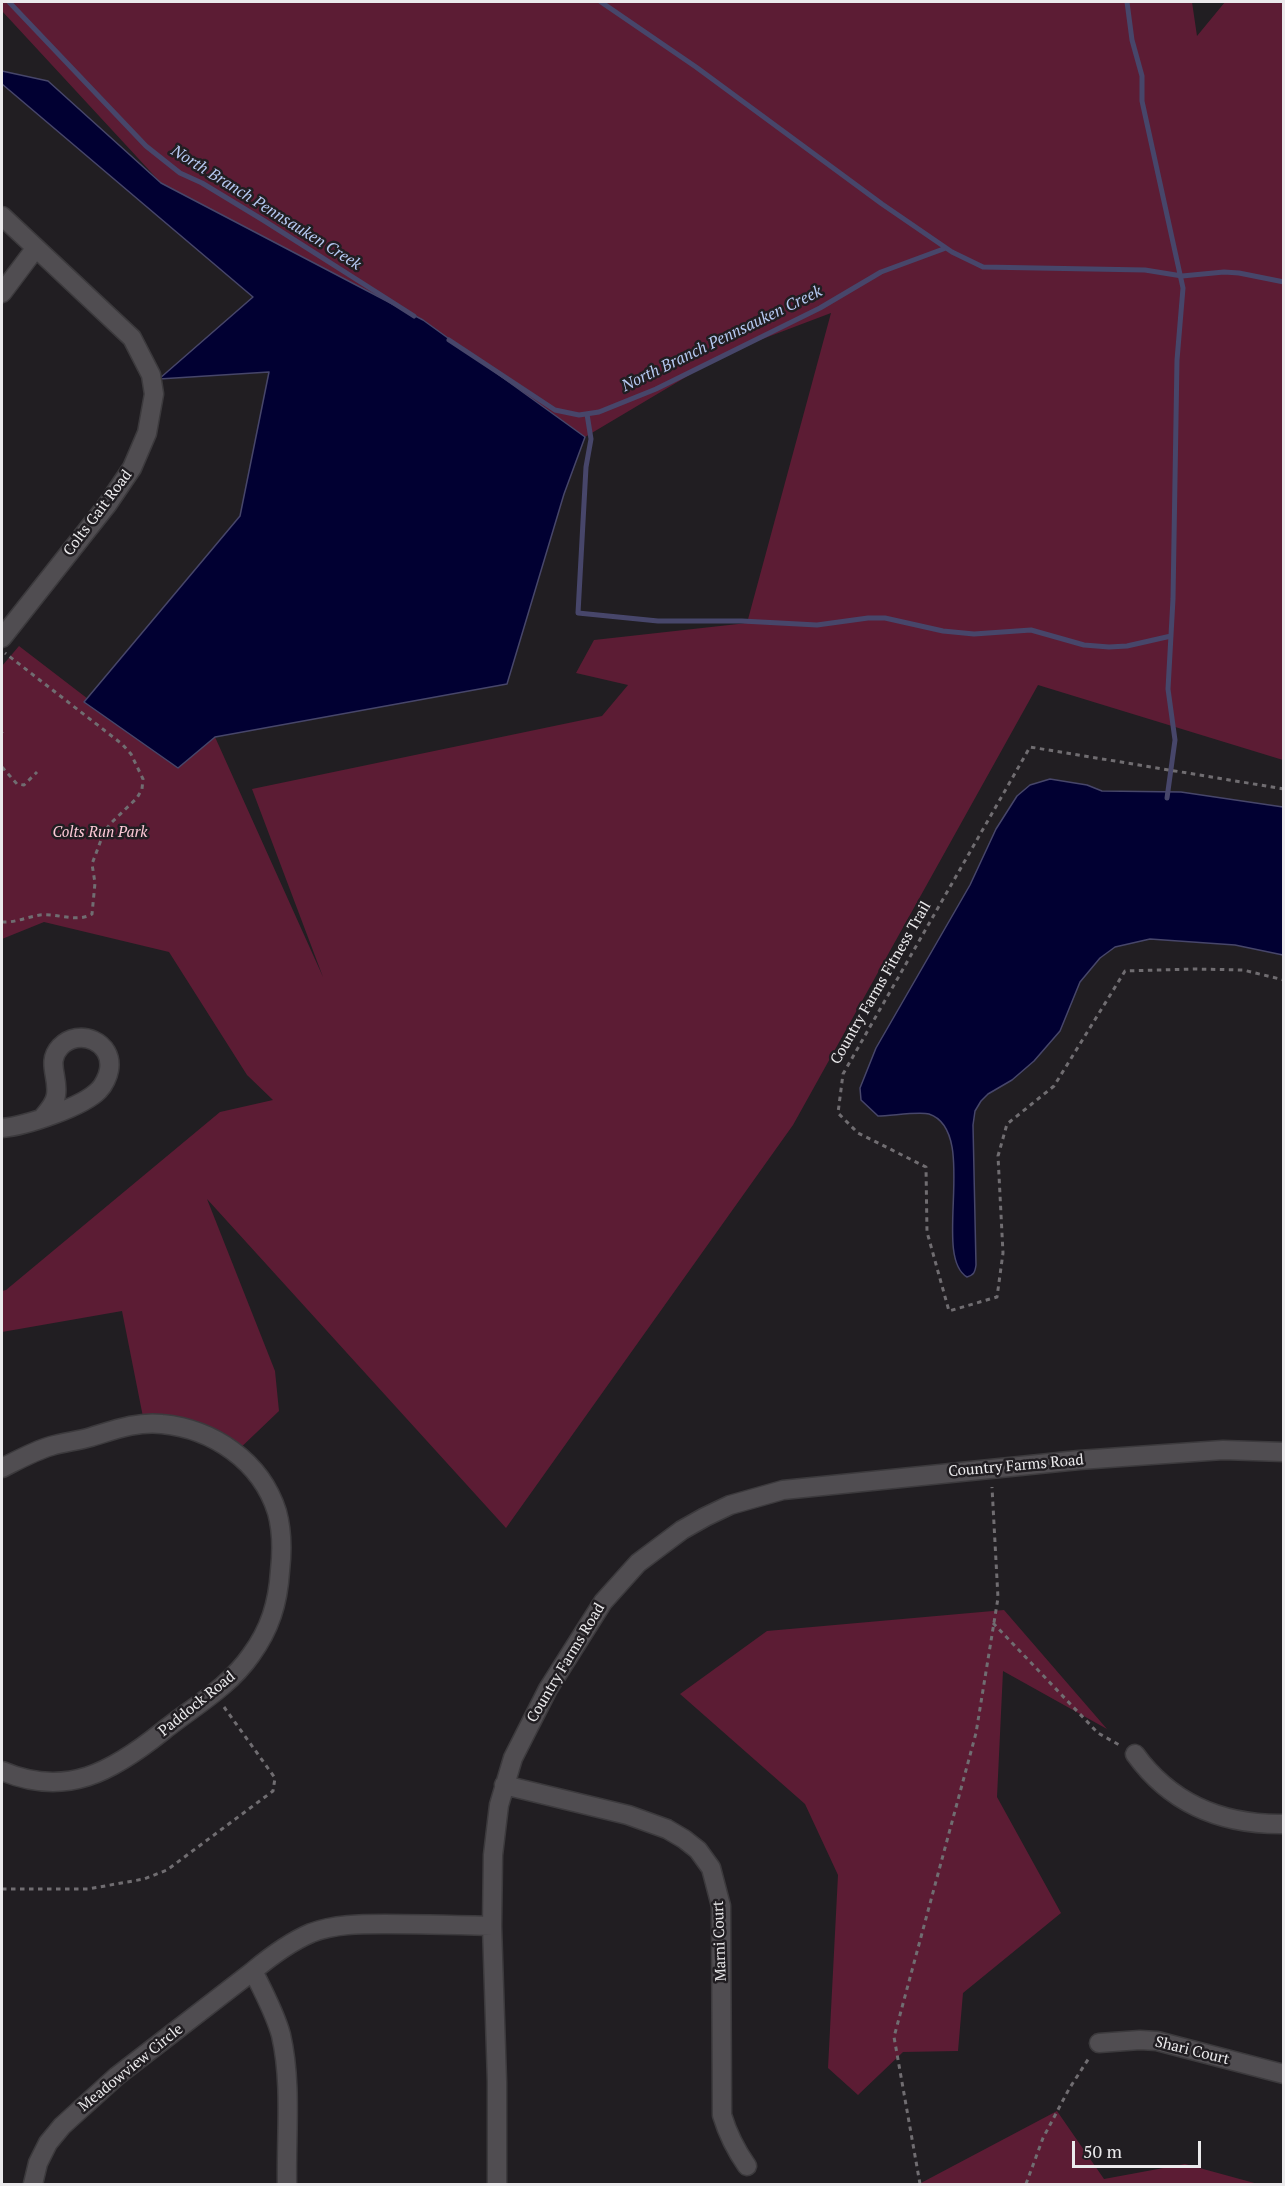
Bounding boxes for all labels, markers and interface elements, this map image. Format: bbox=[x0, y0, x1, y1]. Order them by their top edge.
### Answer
water label: North Branch Pennsauken Creek bbox=[167, 141, 365, 275]
water label: North Branch Pennsauken Creek bbox=[619, 282, 825, 396]
street label: Colts Gait Road bbox=[60, 466, 136, 560]
park label: Colts Run Park bbox=[52, 824, 148, 842]
street label: Country Farms Fitness Trail bbox=[827, 898, 935, 1068]
street label: Country Farms Road bbox=[947, 1451, 1085, 1481]
street label: Country Farms Road bbox=[523, 1600, 609, 1726]
street label: Paddock Road bbox=[155, 1668, 239, 1740]
street label: Marni Court bbox=[710, 1900, 730, 1982]
street label: Meadowview Circle bbox=[75, 2020, 187, 2116]
street label: Shari Court bbox=[1153, 2033, 1231, 2069]
scale bar bbox=[1075, 2129, 1204, 2167]
text: 50 m bbox=[1083, 2139, 1122, 2163]

